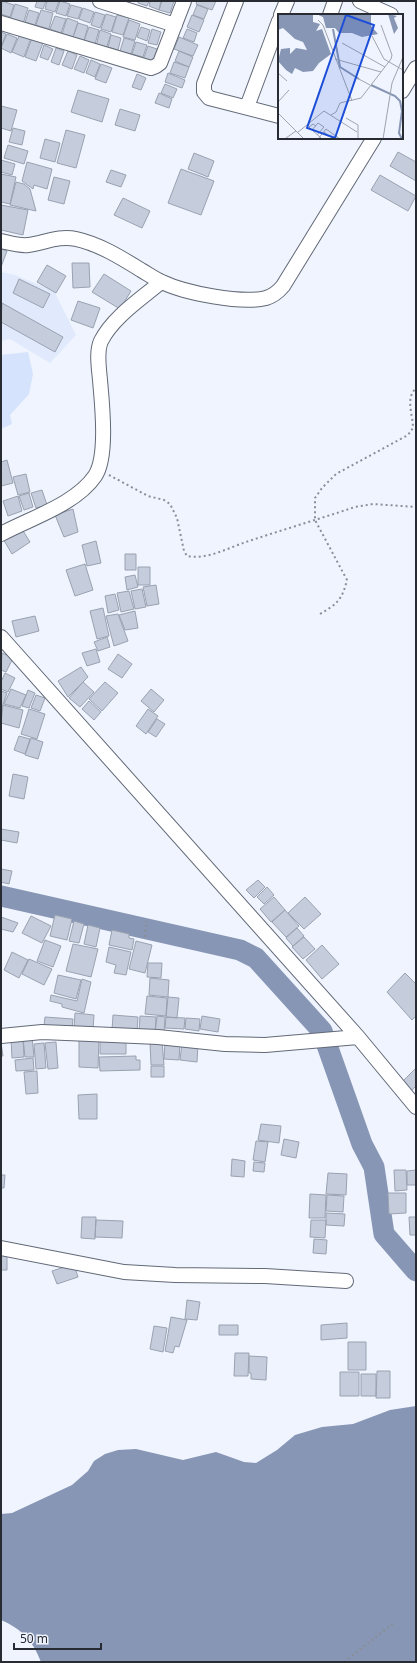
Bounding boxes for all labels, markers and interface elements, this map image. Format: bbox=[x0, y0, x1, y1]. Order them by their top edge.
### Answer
inset map bbox=[278, 14, 403, 139]
scale bar bbox=[14, 1625, 101, 1651]
text: 50 m bbox=[20, 1630, 48, 1647]

